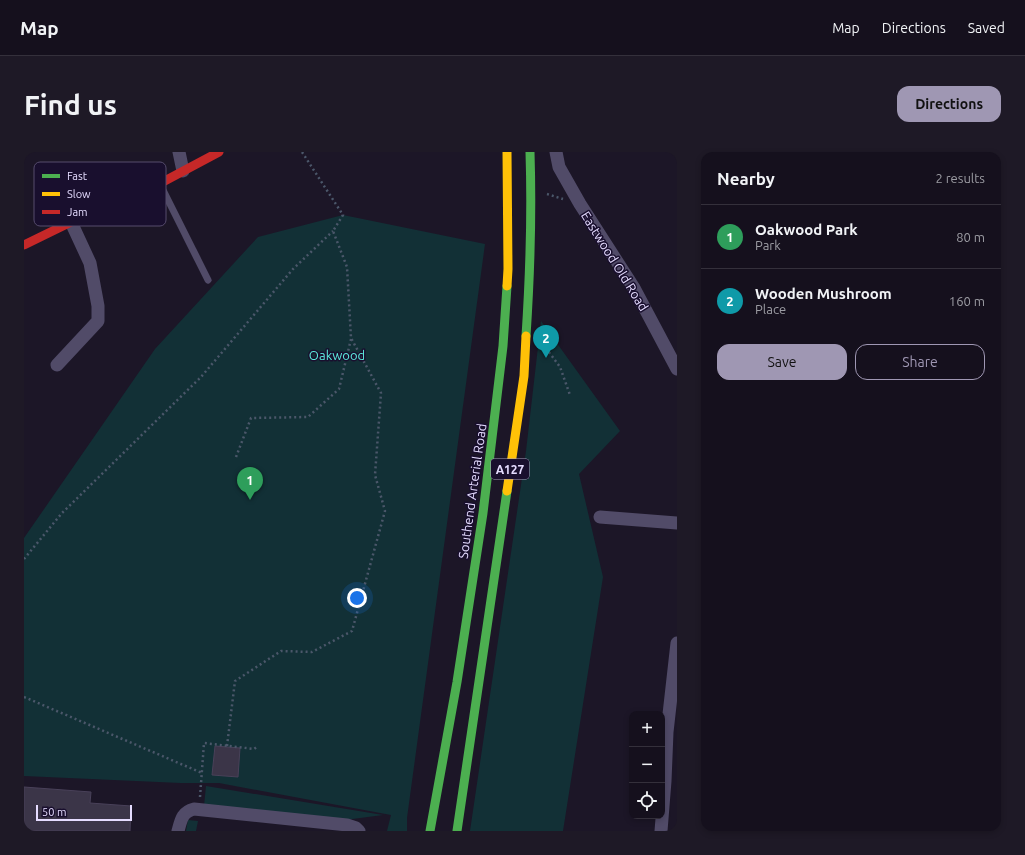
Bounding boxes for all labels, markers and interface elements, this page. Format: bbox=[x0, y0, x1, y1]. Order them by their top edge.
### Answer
text: Map bbox=[20, 17, 59, 39]
text: Map bbox=[832, 20, 860, 36]
text: Directions bbox=[882, 20, 946, 36]
text: Saved bbox=[968, 20, 1005, 36]
button: Directions bbox=[897, 86, 1001, 122]
text: Find us bbox=[24, 89, 117, 120]
legend bbox=[34, 162, 166, 226]
text: Nearby bbox=[717, 169, 775, 188]
text: Fast bbox=[67, 170, 88, 182]
text: 2 results bbox=[935, 171, 985, 185]
text: Slow bbox=[67, 188, 91, 200]
text: Jam bbox=[67, 206, 88, 218]
street label: Eastwood Old Road bbox=[579, 209, 651, 313]
text: Oakwood Park bbox=[755, 221, 858, 238]
text: 1 bbox=[726, 230, 734, 244]
text: 80 m bbox=[956, 230, 985, 244]
text: Park bbox=[755, 238, 781, 252]
text: Wooden Mushroom bbox=[755, 285, 892, 302]
text: 2 bbox=[726, 294, 734, 308]
text: 160 m bbox=[949, 294, 985, 308]
text: Place bbox=[755, 302, 786, 316]
pin: 2 bbox=[533, 325, 559, 358]
button: Save bbox=[717, 344, 847, 380]
button: Share bbox=[855, 344, 985, 380]
park label: Oakwood bbox=[309, 348, 365, 362]
street label: Southend Arterial Road bbox=[456, 423, 488, 559]
road number: A127 bbox=[491, 459, 529, 479]
pin: 1 bbox=[237, 467, 263, 500]
your location bbox=[347, 588, 367, 608]
map controls bbox=[629, 711, 665, 819]
button: + bbox=[629, 711, 665, 747]
button: − bbox=[629, 747, 665, 783]
button: locate bbox=[629, 783, 665, 819]
scale bar bbox=[36, 803, 132, 822]
text: 50 m bbox=[42, 806, 66, 818]

